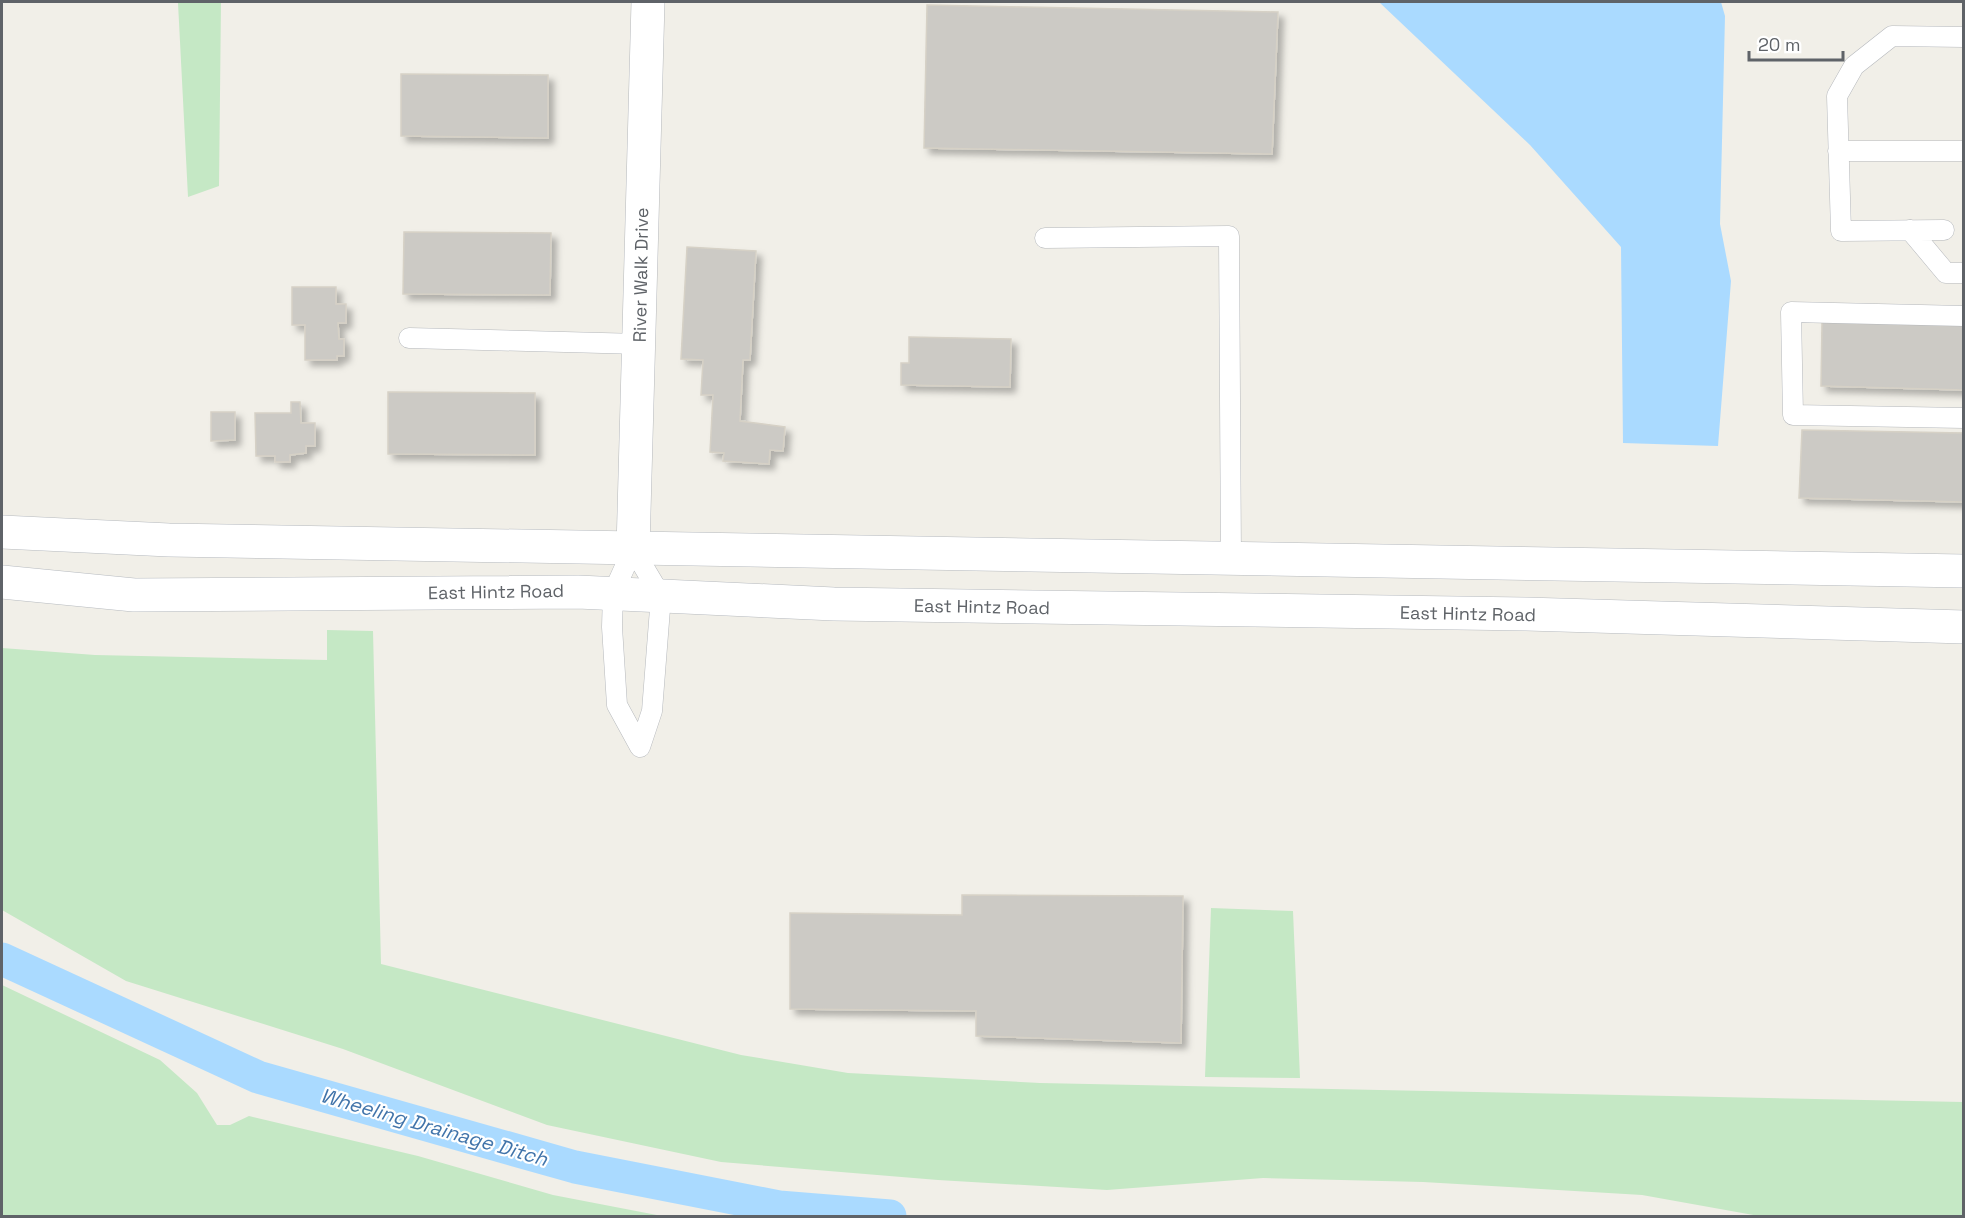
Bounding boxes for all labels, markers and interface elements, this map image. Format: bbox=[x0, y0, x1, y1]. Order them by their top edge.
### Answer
scale bar bbox=[1749, 24, 1844, 62]
text: 20 m bbox=[1758, 33, 1801, 56]
street label: River Walk Drive bbox=[628, 207, 653, 343]
street label: East Hintz Road bbox=[428, 579, 564, 604]
street label: East Hintz Road bbox=[914, 594, 1050, 619]
street label: East Hintz Road bbox=[1400, 601, 1536, 626]
water label: Wheeling Drainage Ditch bbox=[318, 1082, 551, 1172]

